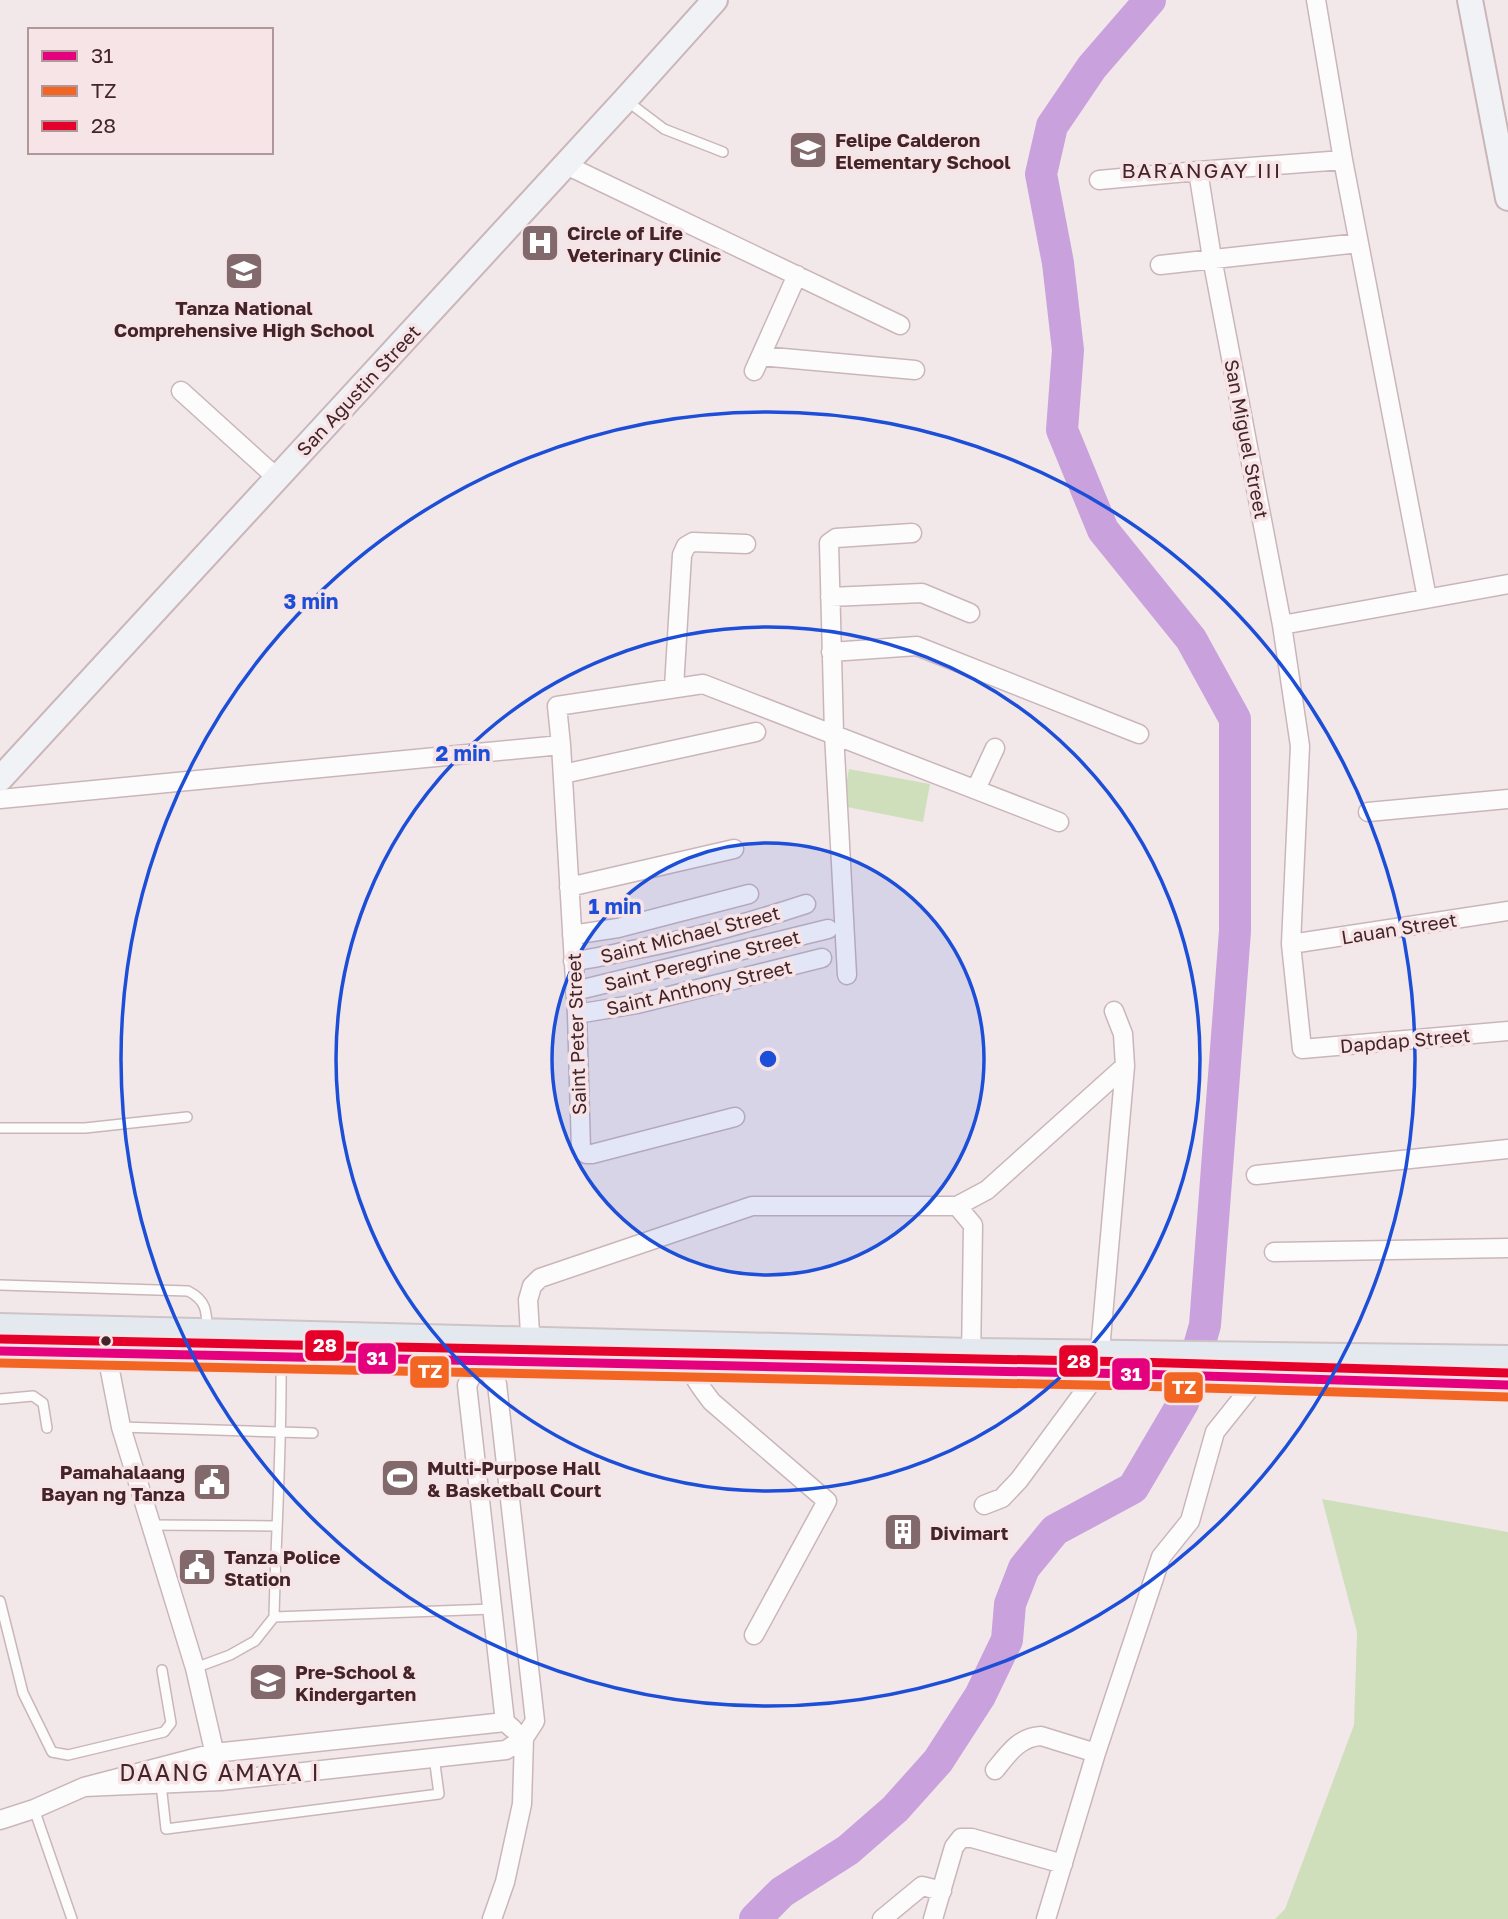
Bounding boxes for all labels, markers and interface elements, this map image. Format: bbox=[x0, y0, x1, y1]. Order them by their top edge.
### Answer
legend bbox=[28, 28, 273, 154]
text: 31 bbox=[91, 42, 113, 68]
text: TZ bbox=[91, 77, 117, 103]
text: 28 bbox=[91, 112, 116, 138]
place label: Felipe Calderon Elementary School bbox=[835, 128, 1011, 173]
school or university icon: Felipe Calderon Elementary School bbox=[787, 129, 829, 171]
district label: BARANGAY III bbox=[1122, 157, 1282, 183]
place label: Circle of Life Veterinary Clinic bbox=[567, 221, 721, 266]
hospital icon: Circle of Life Veterinary Clinic bbox=[519, 222, 561, 264]
school or university icon: Tanza National Comprehensive High School bbox=[223, 250, 265, 292]
place label: Tanza National Comprehensive High School bbox=[114, 296, 374, 341]
street label: San Agustin Street bbox=[291, 320, 425, 460]
street label: San Miguel Street bbox=[1220, 357, 1274, 521]
text: 3 min bbox=[284, 588, 338, 614]
text: 2 min bbox=[436, 740, 490, 766]
text: 1 min bbox=[589, 893, 641, 919]
street label: Saint Michael Street bbox=[598, 901, 782, 967]
street label: Lauan Street bbox=[1340, 908, 1458, 948]
street label: Saint Peregrine Street bbox=[602, 925, 802, 995]
street label: Saint Peter Street bbox=[562, 953, 590, 1115]
street label: Saint Anthony Street bbox=[604, 954, 794, 1020]
street label: Dapdap Street bbox=[1339, 1023, 1471, 1057]
centre of rings bbox=[756, 1047, 780, 1071]
line badge: 28 bbox=[304, 1329, 345, 1362]
text: 28 bbox=[313, 1333, 337, 1356]
unlabelled marker bbox=[99, 1334, 113, 1348]
line badge: 31 bbox=[357, 1342, 397, 1375]
line badge: 28 bbox=[1058, 1344, 1099, 1378]
text: 31 bbox=[366, 1346, 388, 1369]
text: 28 bbox=[1067, 1349, 1091, 1372]
line badge: TZ bbox=[409, 1355, 450, 1389]
line badge: 31 bbox=[1111, 1357, 1151, 1391]
text: TZ bbox=[418, 1359, 442, 1382]
text: 31 bbox=[1120, 1362, 1142, 1385]
line badge: TZ bbox=[1163, 1371, 1204, 1404]
text: TZ bbox=[1172, 1375, 1196, 1398]
place label: Multi-Purpose Hall & Basketball Court bbox=[427, 1456, 602, 1501]
sports icon: Multi-Purpose Hall & Basketball Court bbox=[379, 1457, 421, 1499]
place label: Pamahalaang Bayan ng Tanza bbox=[41, 1460, 185, 1505]
public building icon: Pamahalaang Bayan ng Tanza bbox=[191, 1461, 233, 1503]
building icon: Divimart bbox=[882, 1511, 924, 1553]
place label: Divimart bbox=[930, 1521, 1009, 1544]
place label: Tanza Police Station bbox=[224, 1545, 340, 1590]
public building icon: Tanza Police Station bbox=[176, 1546, 218, 1588]
place label: Pre-School & Kindergarten bbox=[295, 1660, 416, 1705]
school or university icon: Pre-School & Kindergarten bbox=[247, 1661, 289, 1703]
district label: DAANG AMAYA I bbox=[119, 1758, 321, 1786]

